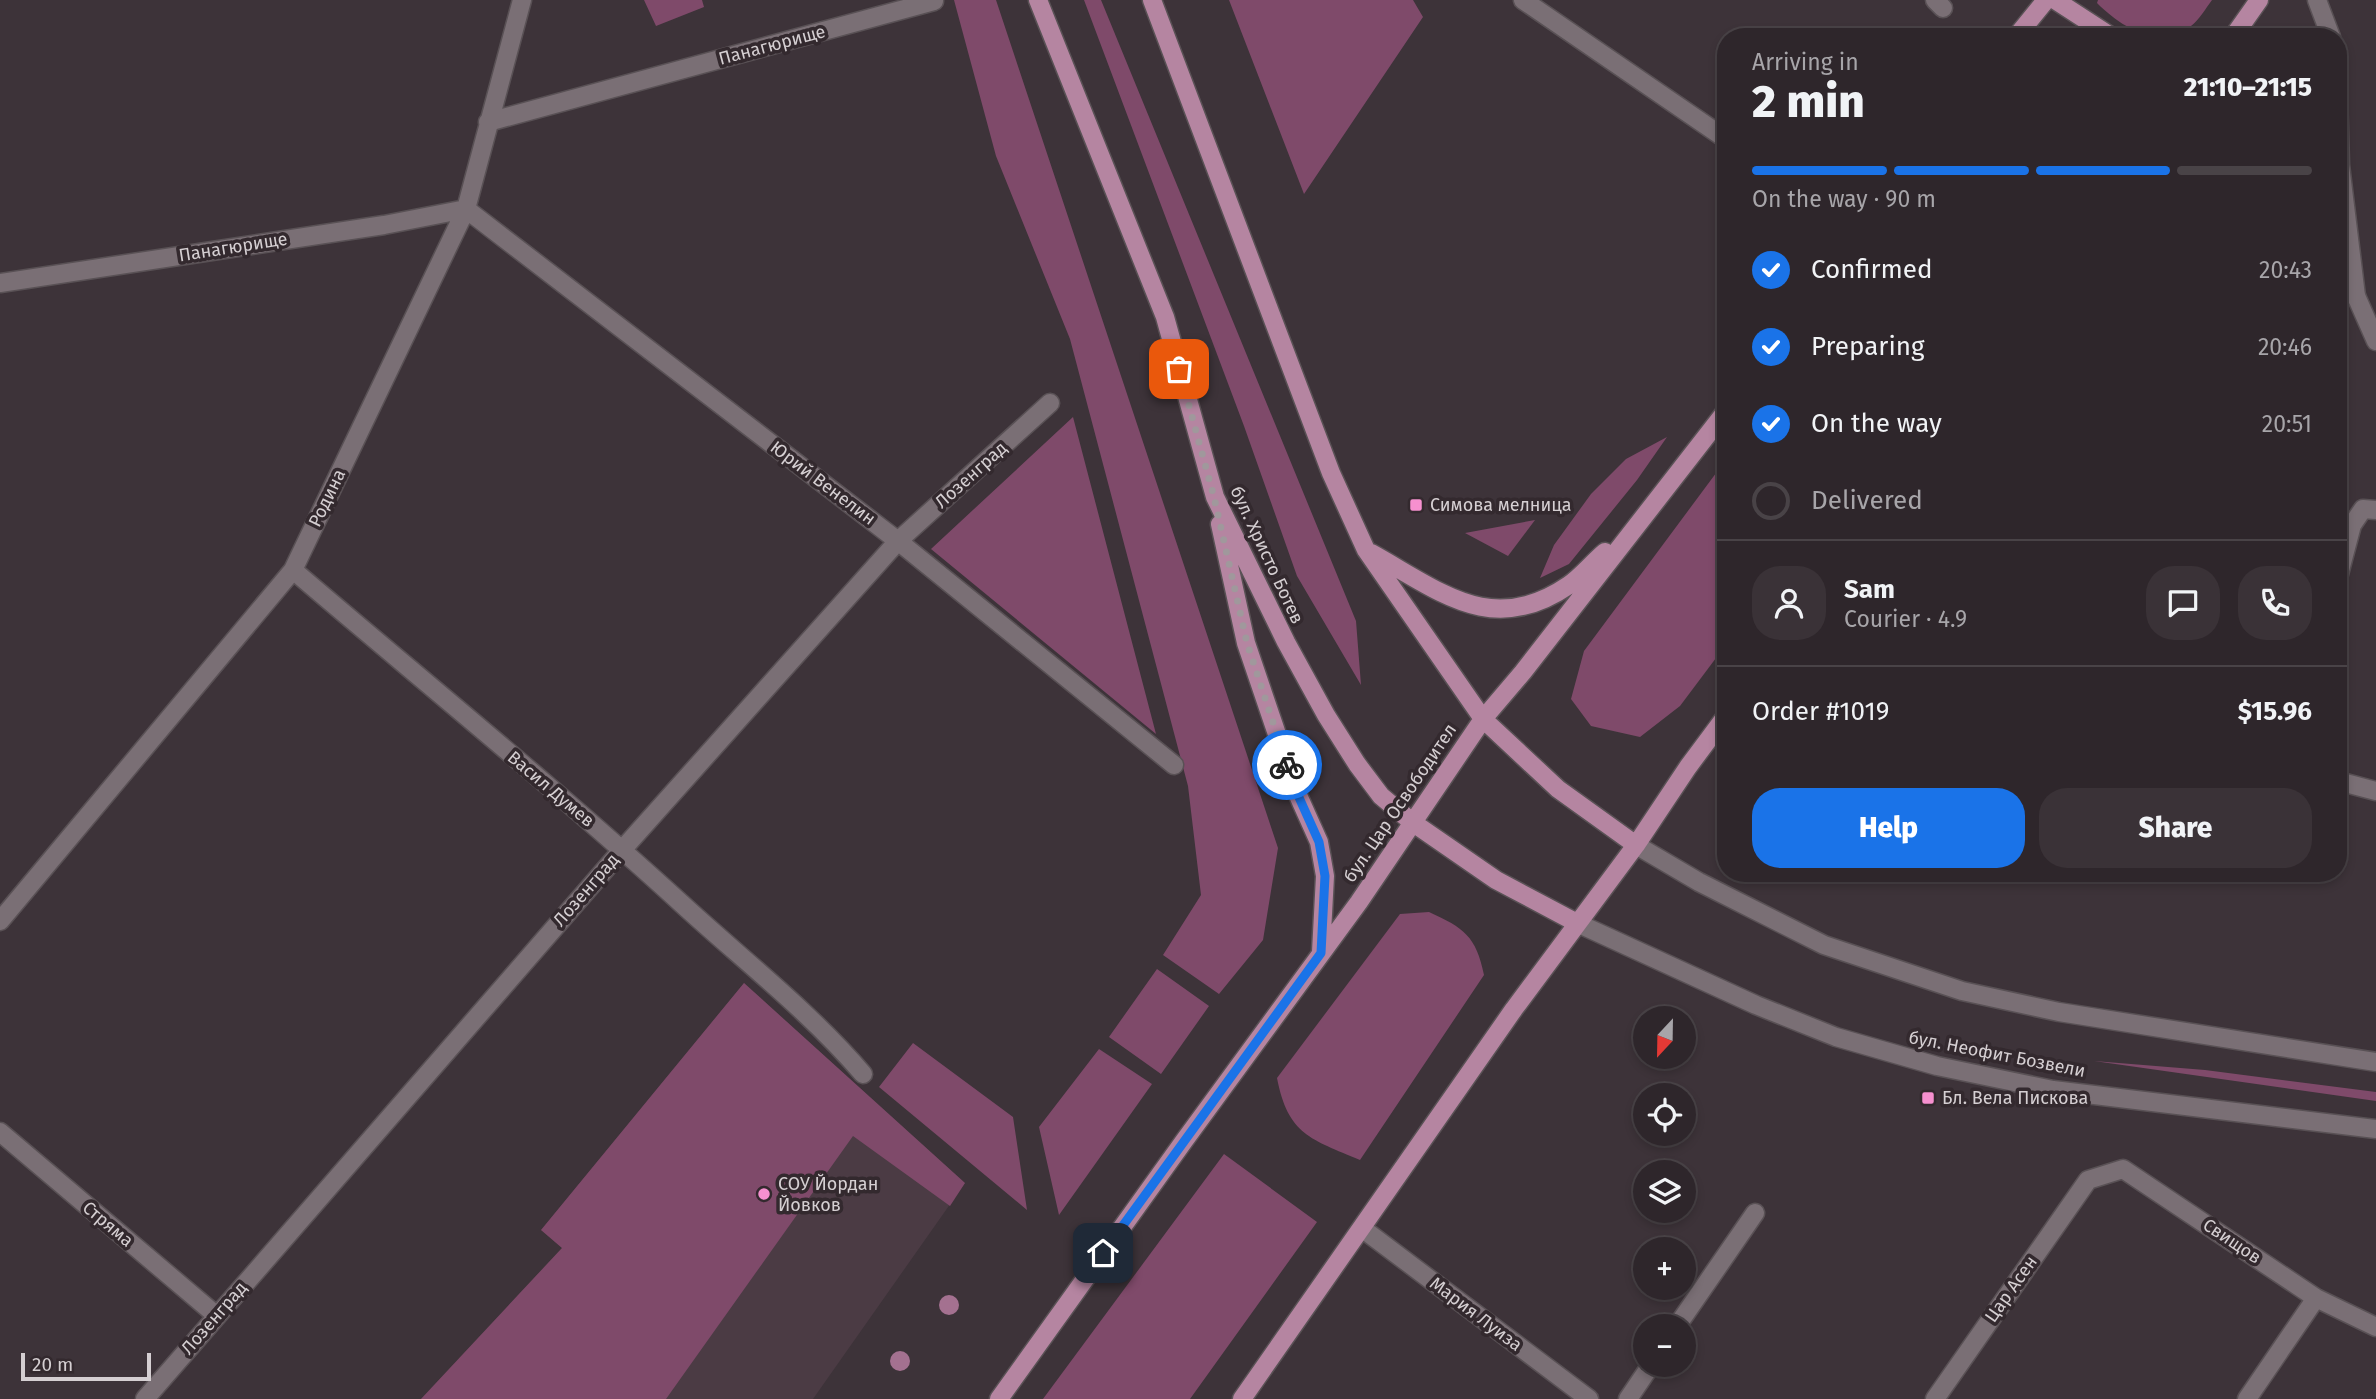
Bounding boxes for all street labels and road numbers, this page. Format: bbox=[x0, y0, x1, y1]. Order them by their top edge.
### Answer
street label: Панагюрище bbox=[716, 20, 828, 70]
street label: Панагюрище bbox=[177, 228, 289, 266]
street label: Юрий Венелин bbox=[766, 436, 880, 530]
street label: Лозенград bbox=[930, 437, 1012, 513]
street label: Родина bbox=[304, 466, 350, 530]
street label: бул. Христо Ботев bbox=[1225, 483, 1309, 627]
street label: бул. Цар Освободител bbox=[1339, 719, 1461, 887]
street label: Васил Думев bbox=[503, 746, 599, 832]
street label: Лозенград bbox=[548, 849, 624, 931]
street label: бул. Неофит Бозвели bbox=[1907, 1026, 2087, 1082]
street label: Стряма bbox=[78, 1196, 138, 1252]
street label: Свищов bbox=[2199, 1214, 2265, 1268]
street label: Цар Асен bbox=[1980, 1251, 2042, 1327]
street label: Мария Луиза bbox=[1425, 1272, 1527, 1356]
street label: Лозенград bbox=[176, 1277, 252, 1359]

